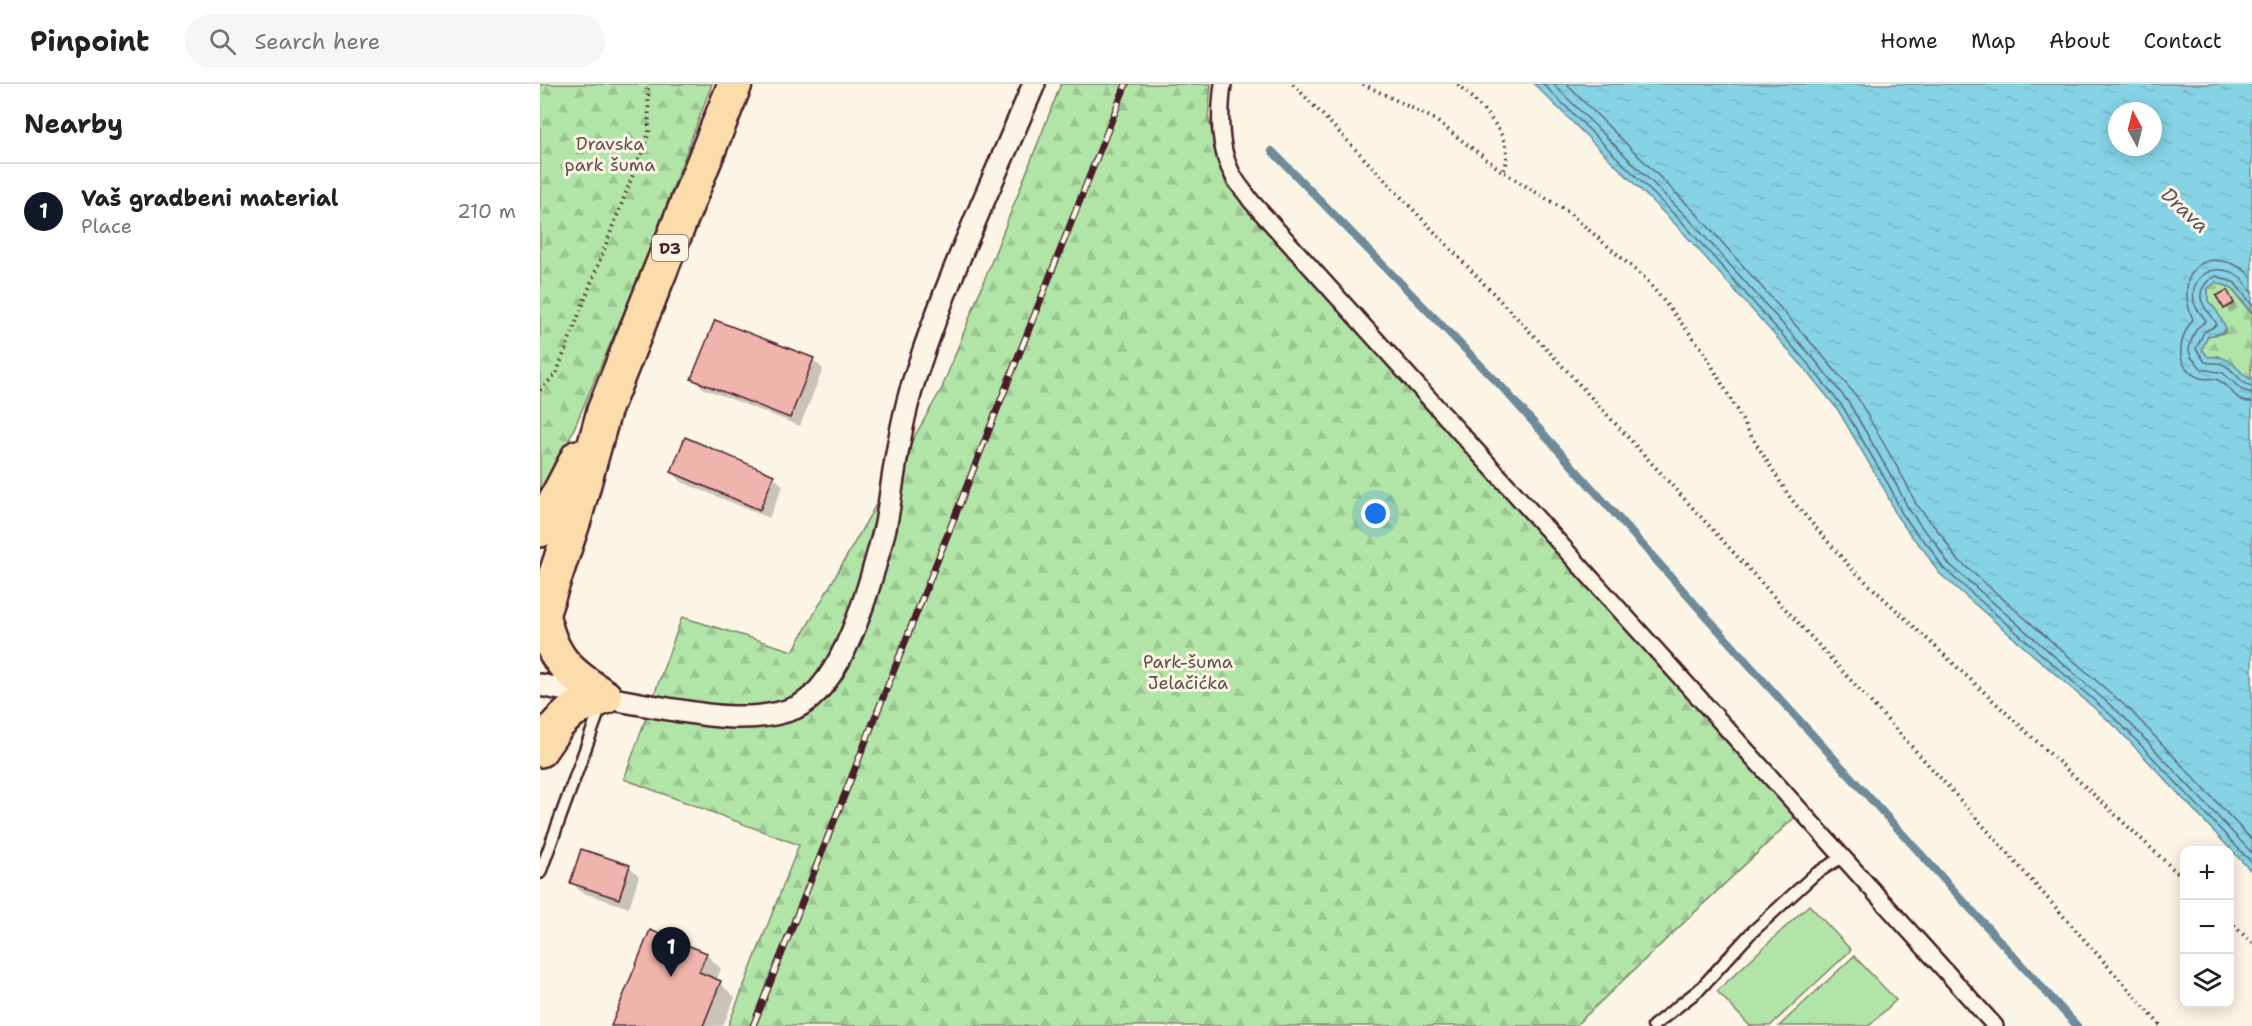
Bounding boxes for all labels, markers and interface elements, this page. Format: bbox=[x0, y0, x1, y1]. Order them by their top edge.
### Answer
search box bbox=[185, 14, 605, 68]
text: Pinpoint bbox=[30, 22, 149, 60]
icon: search bbox=[206, 25, 239, 58]
text: Search here bbox=[254, 27, 380, 56]
text: Home bbox=[1880, 27, 1938, 55]
text: Map bbox=[1971, 27, 2016, 55]
text: About bbox=[2049, 27, 2110, 55]
text: Contact bbox=[2143, 27, 2222, 55]
north arrow bbox=[2108, 102, 2162, 156]
text: Nearby bbox=[24, 106, 123, 141]
park label: Dravska park šuma bbox=[565, 132, 655, 177]
water label: Drava bbox=[2156, 181, 2214, 239]
text: Vaš gradbeni material bbox=[81, 184, 338, 213]
text: 1 bbox=[39, 198, 48, 224]
text: 210 m bbox=[457, 198, 516, 224]
text: Place bbox=[81, 213, 132, 239]
road number: D3 bbox=[652, 235, 688, 261]
your location bbox=[1361, 499, 1390, 528]
park label: Park-šuma Jelačićka bbox=[1143, 650, 1233, 695]
map controls bbox=[2180, 846, 2234, 1008]
button: + bbox=[2180, 846, 2234, 900]
button: − bbox=[2180, 900, 2234, 954]
pin: 1 bbox=[652, 928, 690, 977]
button: layers bbox=[2180, 954, 2234, 1008]

